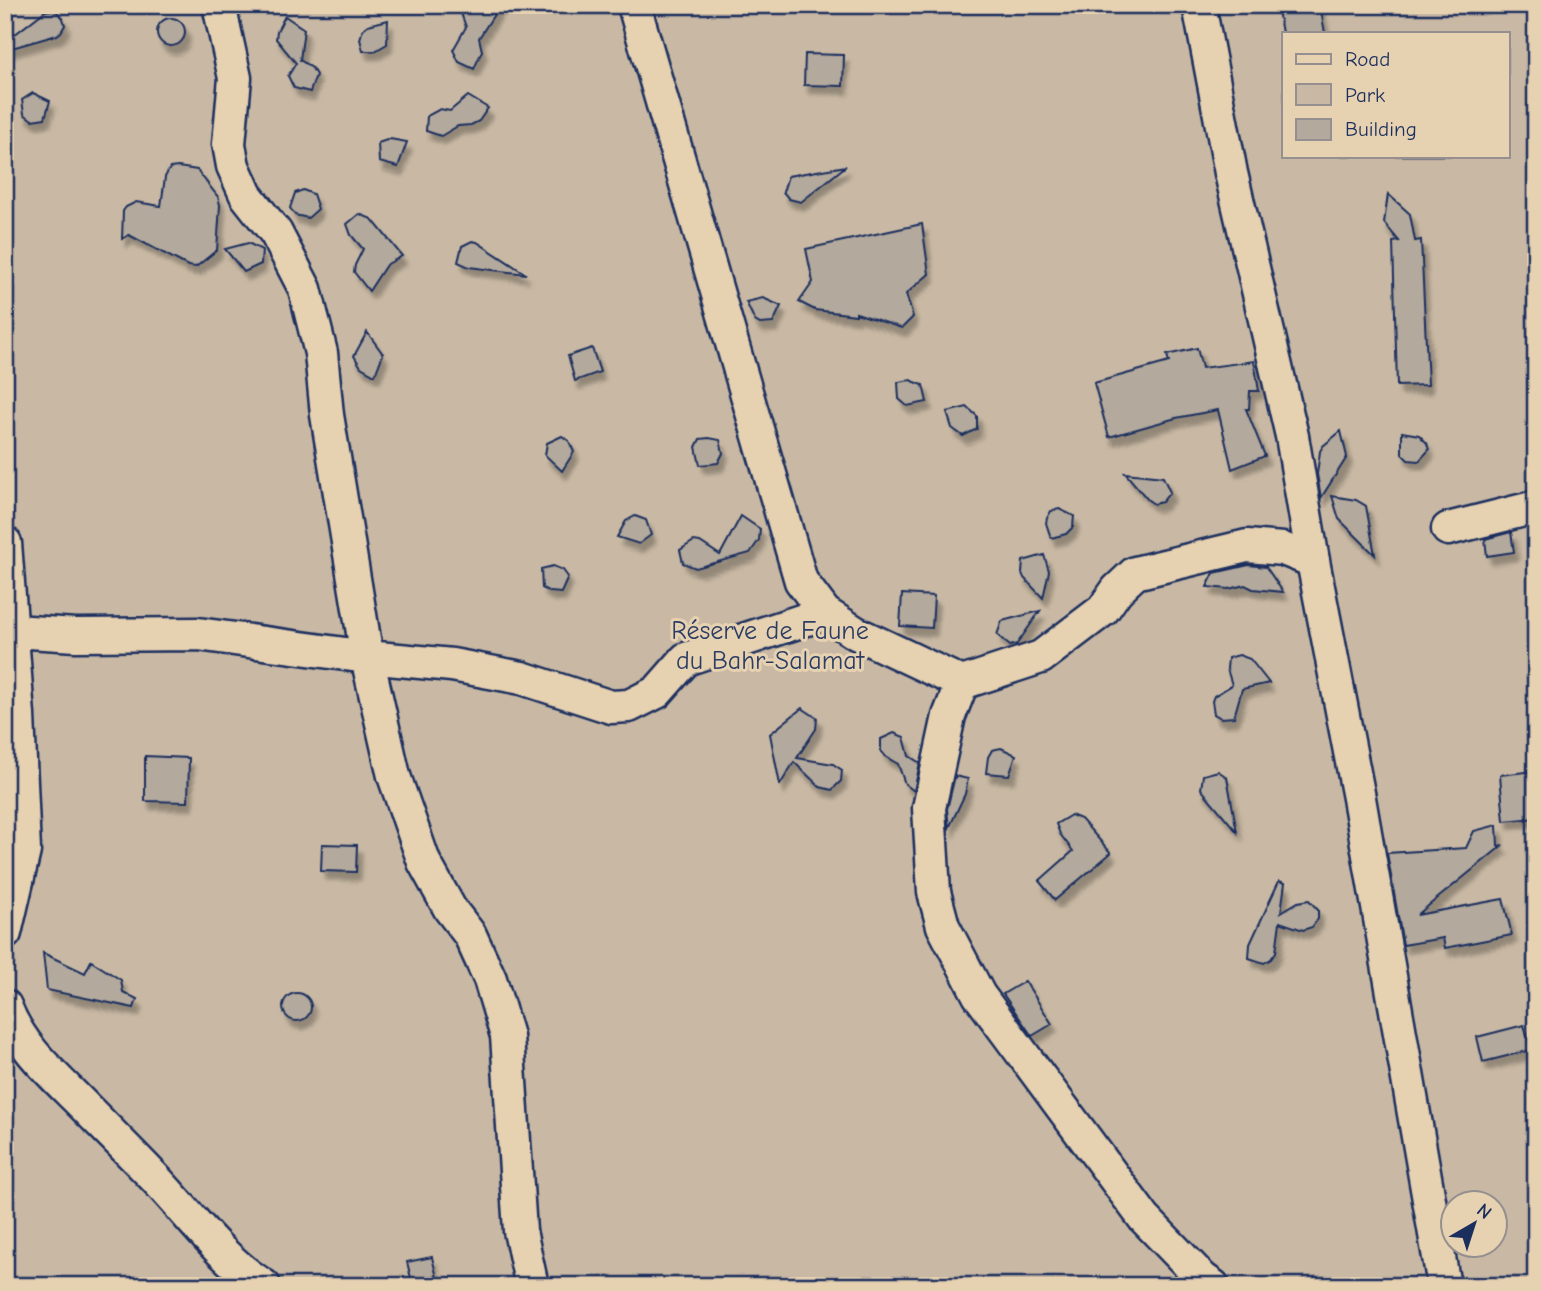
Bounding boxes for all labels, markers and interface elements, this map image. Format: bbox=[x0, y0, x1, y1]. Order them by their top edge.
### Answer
legend bbox=[1282, 32, 1510, 158]
text: Road bbox=[1345, 47, 1390, 71]
text: Park bbox=[1345, 83, 1385, 107]
text: Building bbox=[1345, 117, 1417, 141]
park label: Réserve de Faune du Bahr-Salamat bbox=[671, 616, 869, 676]
north arrow bbox=[1440, 1190, 1510, 1260]
text: N bbox=[1472, 1199, 1496, 1224]

